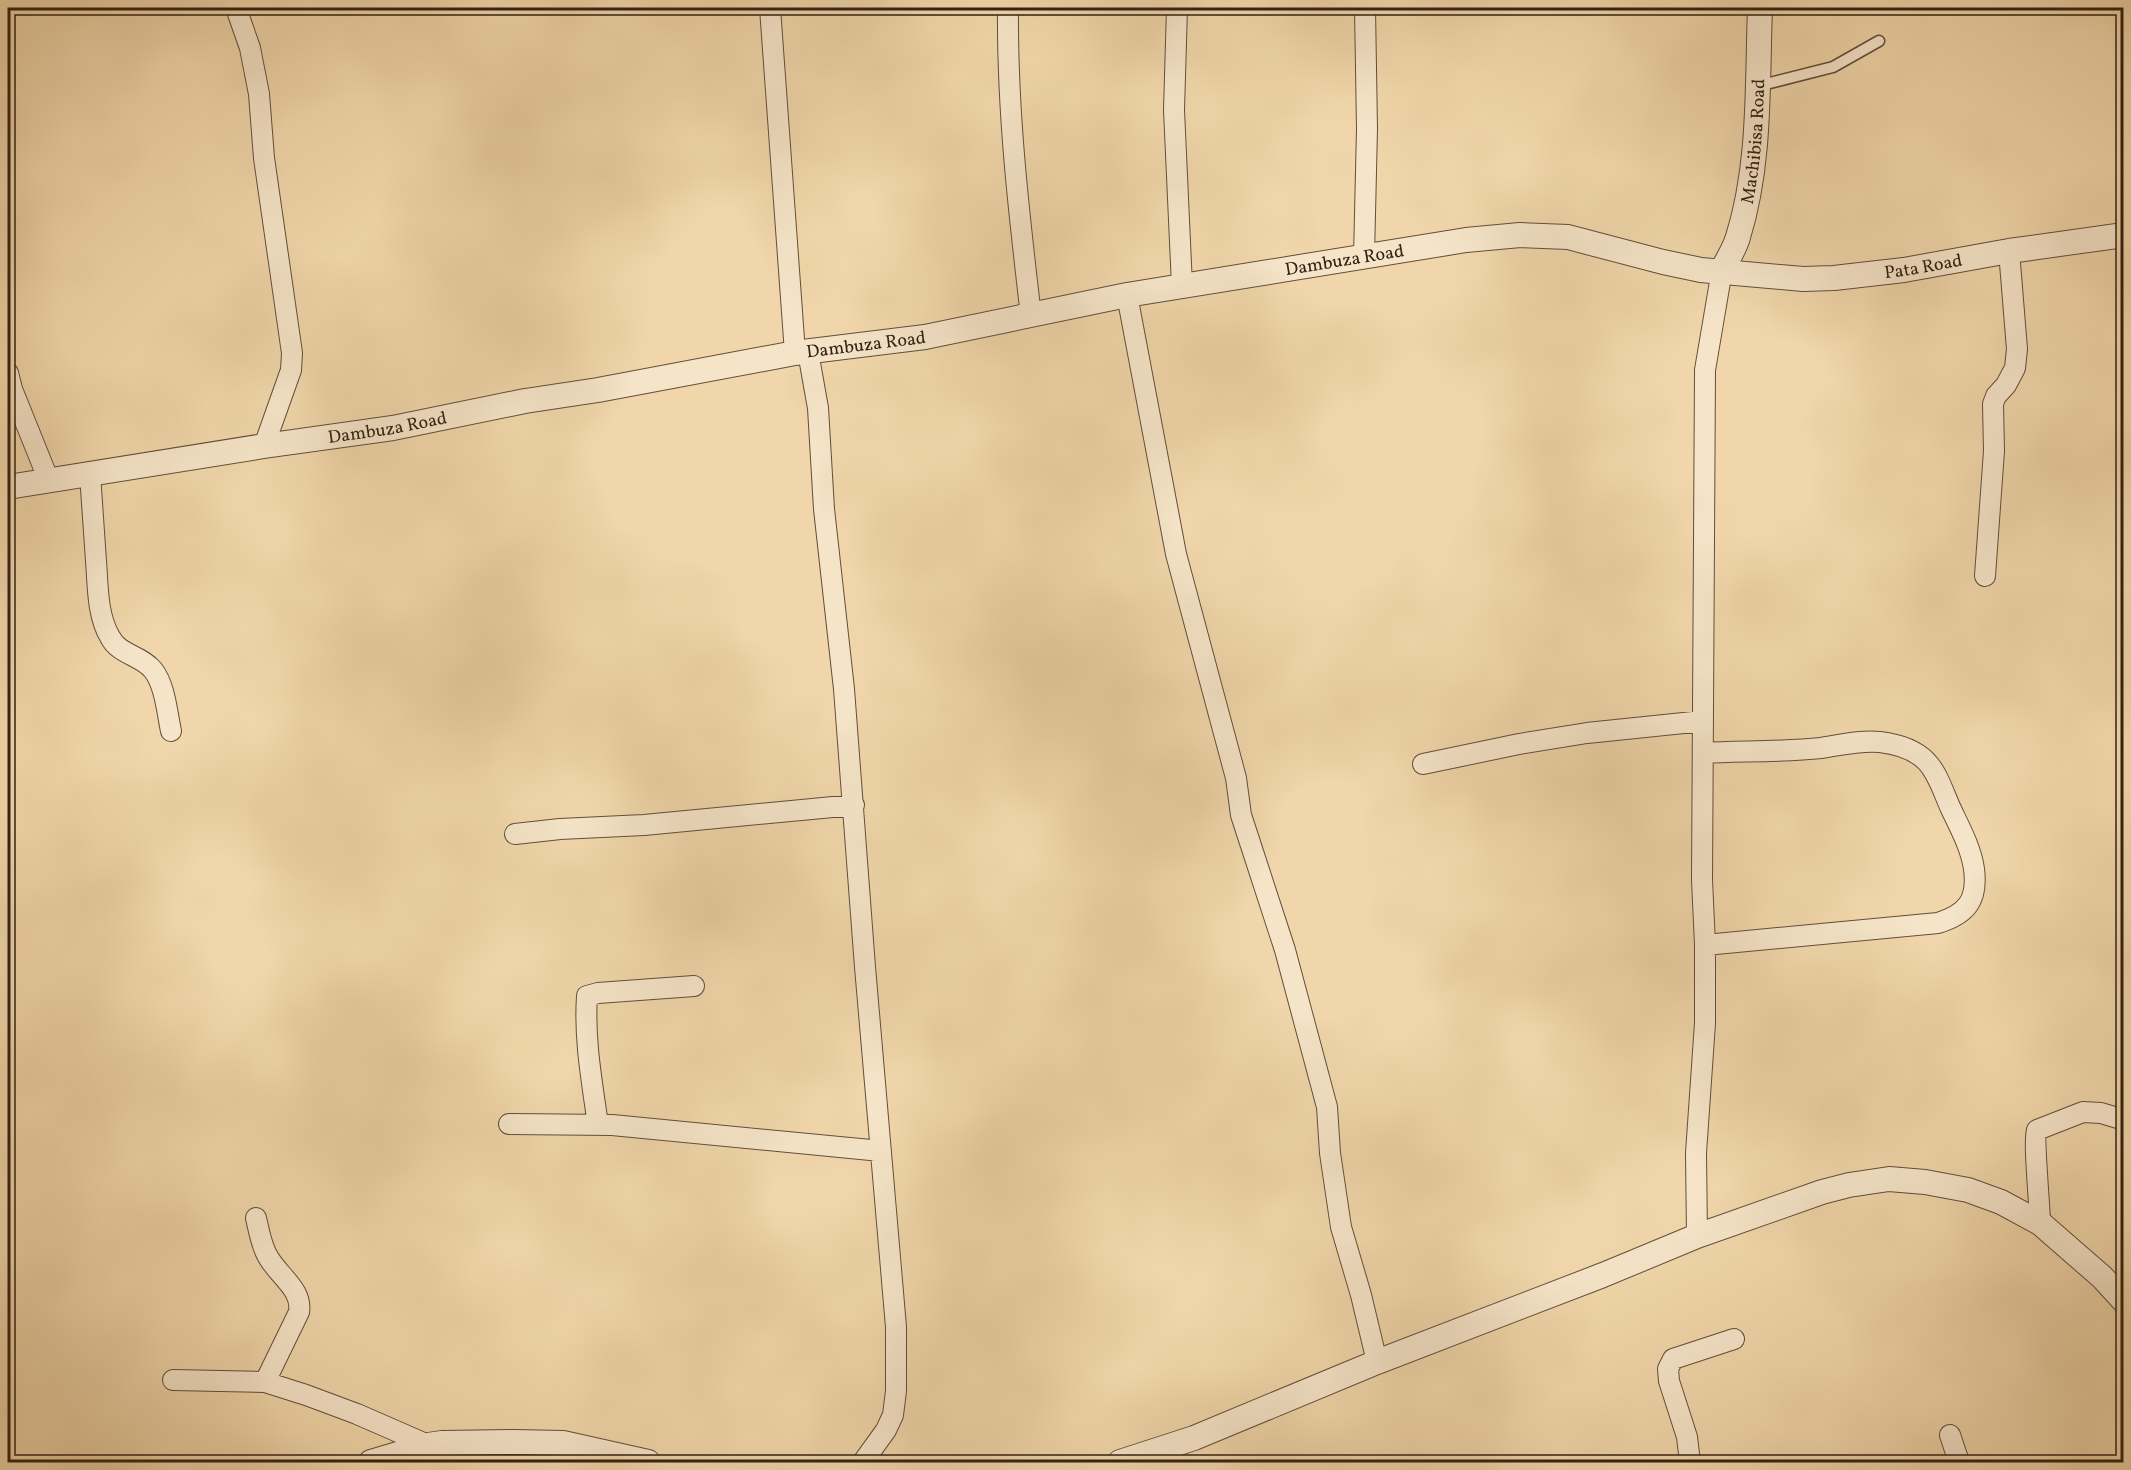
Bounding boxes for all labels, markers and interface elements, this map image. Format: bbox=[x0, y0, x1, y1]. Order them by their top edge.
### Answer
street label: Machibisa Road bbox=[1736, 78, 1772, 206]
street label: Dambuza Road bbox=[1283, 239, 1406, 283]
street label: Pata Road bbox=[1883, 249, 1964, 286]
street label: Dambuza Road bbox=[805, 326, 927, 366]
street label: Dambuza Road bbox=[326, 406, 449, 451]

